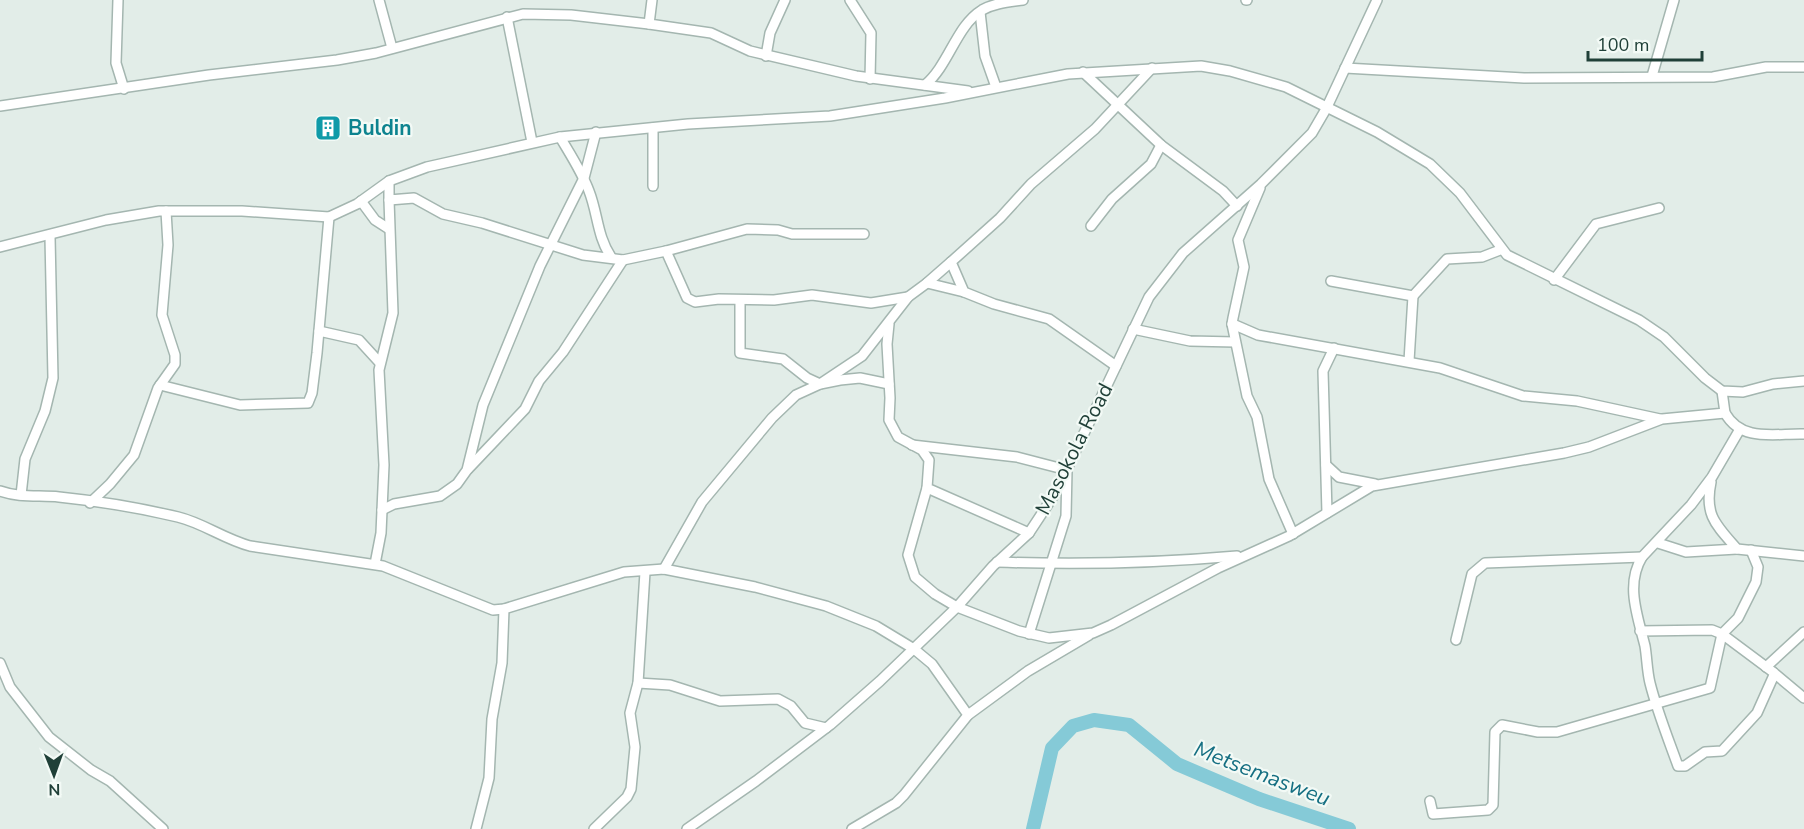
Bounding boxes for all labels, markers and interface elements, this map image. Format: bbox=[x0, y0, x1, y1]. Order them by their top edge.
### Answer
scale bar bbox=[1588, 24, 1702, 62]
text: 100 m bbox=[1597, 33, 1649, 57]
building icon: Buldin bbox=[313, 113, 343, 143]
place label: Buldin bbox=[348, 114, 411, 142]
street label: Masokola Road bbox=[1029, 378, 1119, 520]
water label: Metsemasweu bbox=[1190, 734, 1334, 814]
north arrow bbox=[24, 745, 84, 805]
text: N bbox=[48, 778, 60, 800]

